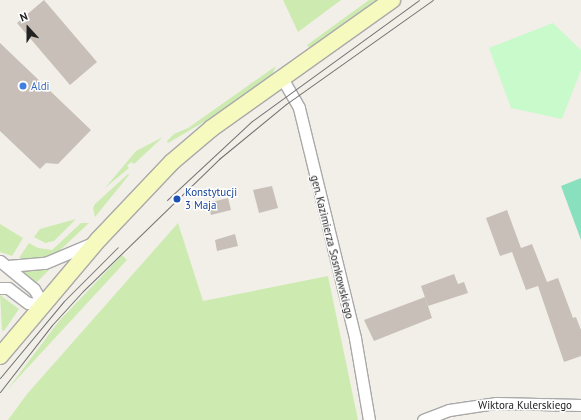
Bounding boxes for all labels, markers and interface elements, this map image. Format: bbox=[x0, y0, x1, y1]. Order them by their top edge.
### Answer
north arrow bbox=[8, 8, 48, 48]
text: N bbox=[18, 9, 30, 25]
place label: Aldi bbox=[31, 79, 50, 93]
marker: Aldi bbox=[18, 81, 28, 91]
street label: gen. Kazimierza Sosnkowskiego bbox=[308, 173, 356, 321]
place label: Konstytucji 3 Maja bbox=[185, 186, 237, 212]
marker: Konstytucji 3 Maja bbox=[172, 194, 182, 204]
street label: Wiktora Kulerskiego bbox=[478, 398, 572, 412]

